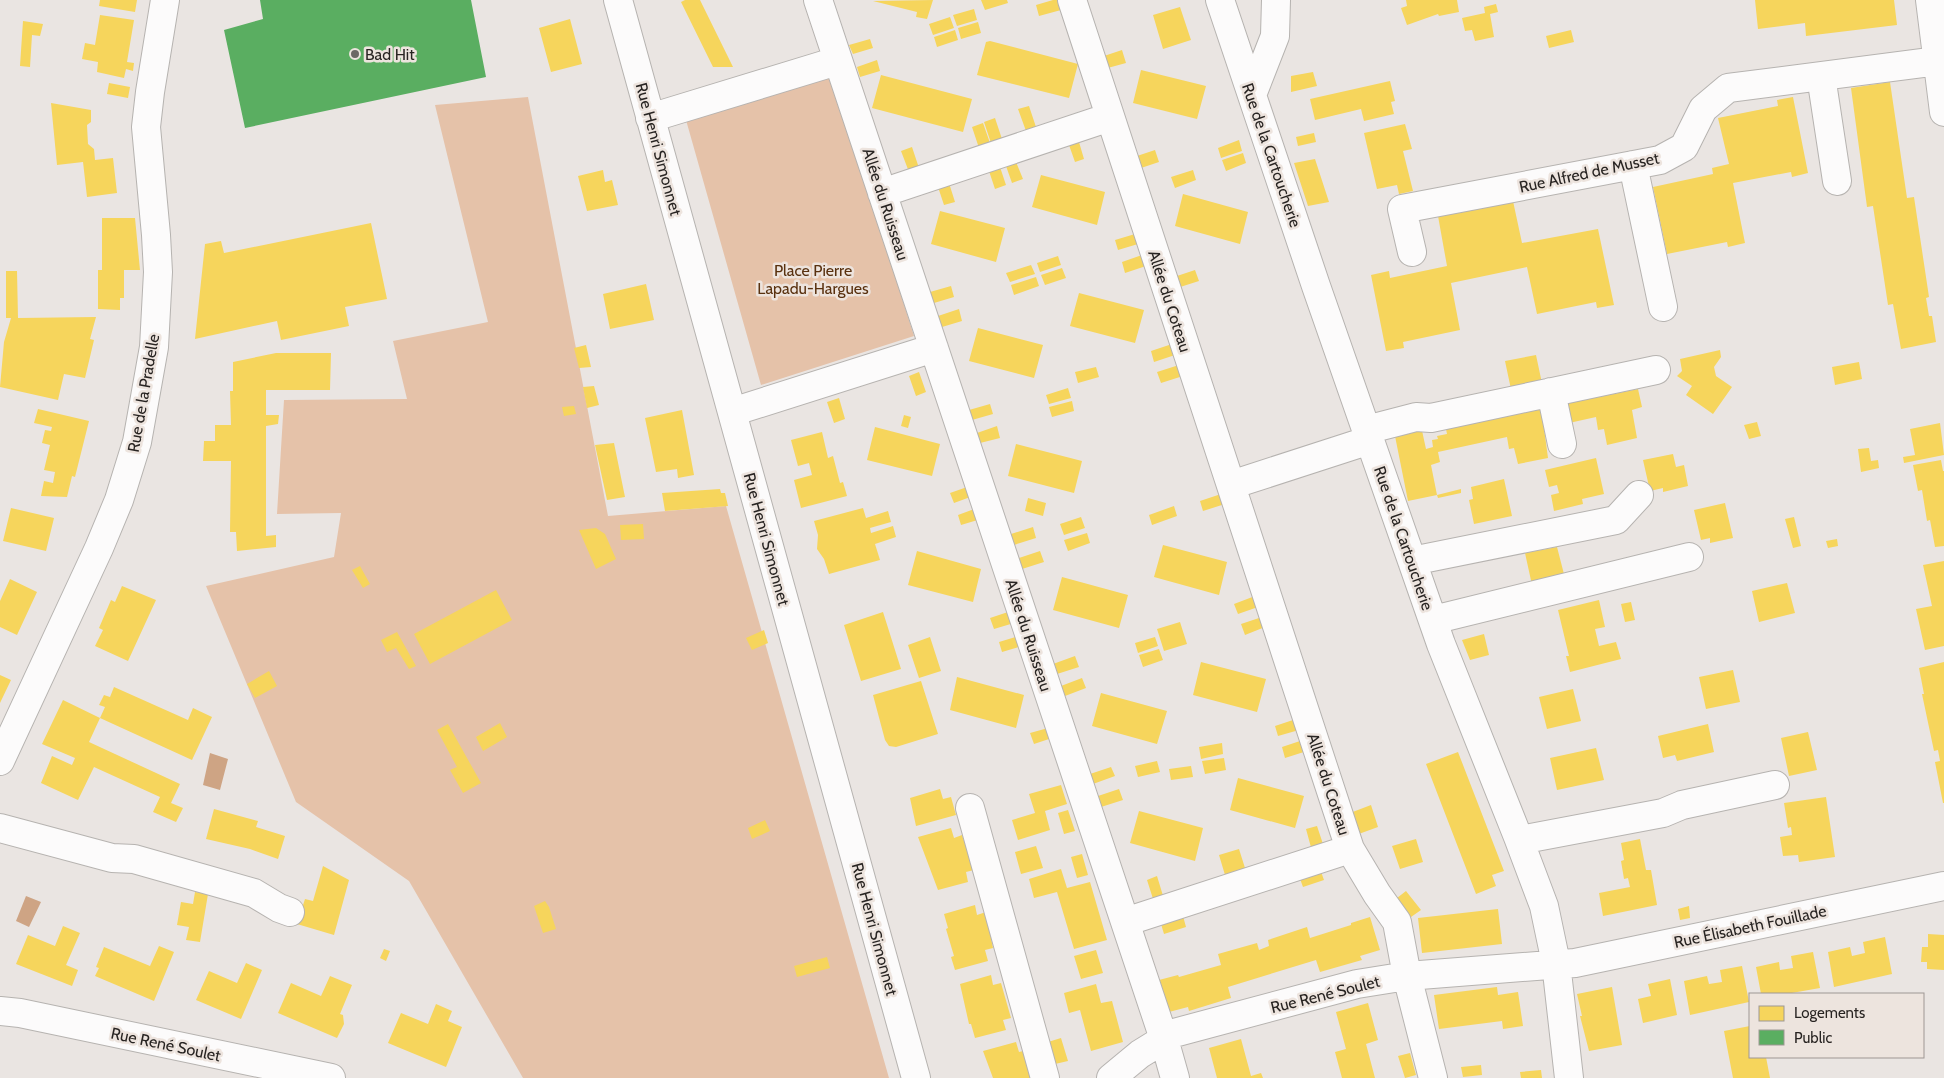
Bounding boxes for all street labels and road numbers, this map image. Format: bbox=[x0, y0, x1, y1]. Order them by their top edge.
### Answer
street label: Rue Henri Simonnet bbox=[632, 81, 686, 218]
street label: Rue de la Cartoucherie bbox=[1238, 81, 1305, 230]
street label: Allée du Ruisseau bbox=[858, 146, 913, 263]
street label: Rue Alfred de Musset bbox=[1517, 148, 1661, 197]
street label: Allée du Coteau bbox=[1144, 248, 1195, 354]
street label: Rue de la Pradelle bbox=[124, 332, 163, 454]
street label: Rue de la Cartoucherie bbox=[1370, 464, 1437, 613]
street label: Rue Henri Simonnet bbox=[740, 471, 794, 608]
street label: Allée du Ruisseau bbox=[1001, 577, 1056, 694]
street label: Allée du Coteau bbox=[1303, 731, 1354, 837]
street label: Rue Henri Simonnet bbox=[848, 861, 902, 998]
street label: Rue Élisabeth Fouillade bbox=[1672, 901, 1828, 952]
street label: Rue René Soulet bbox=[1269, 972, 1382, 1017]
street label: Rue René Soulet bbox=[109, 1024, 223, 1066]

